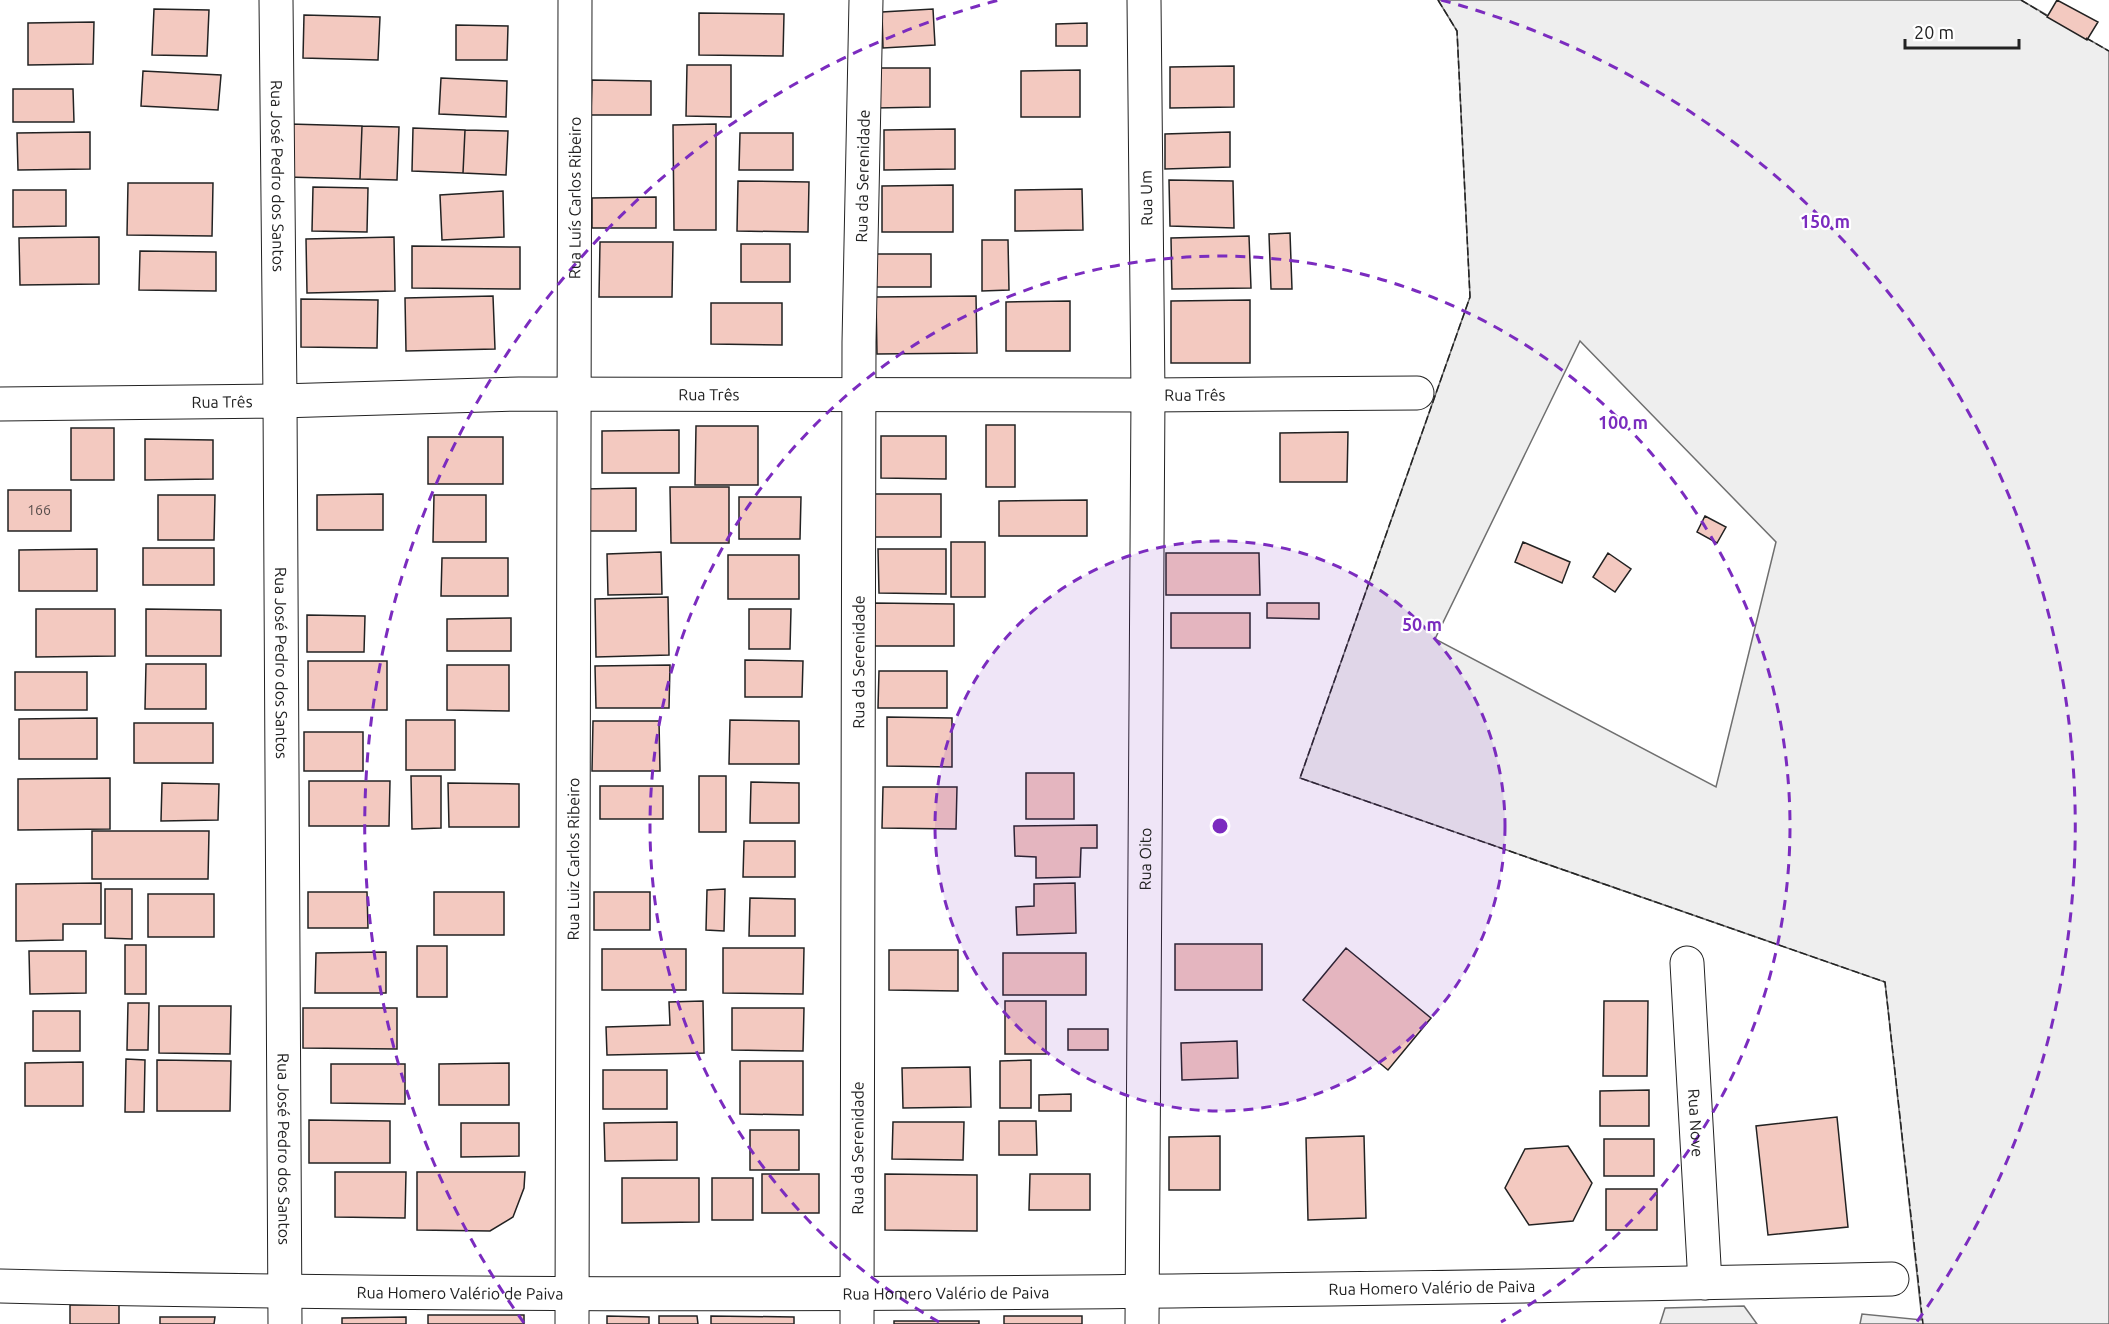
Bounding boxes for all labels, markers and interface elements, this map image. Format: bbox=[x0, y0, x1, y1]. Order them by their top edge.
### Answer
scale bar bbox=[1905, 12, 2019, 50]
text: 20 m bbox=[1914, 22, 1954, 42]
street label: Rua José Pedro dos Santos bbox=[268, 80, 288, 272]
street label: Rua da Serenidade bbox=[852, 109, 873, 243]
street label: Rua Luís Carlos Ribeiro bbox=[565, 117, 584, 279]
street label: Rua Um bbox=[1137, 170, 1155, 226]
text: 150 m bbox=[1800, 211, 1850, 231]
street label: Rua Três bbox=[678, 385, 740, 403]
street label: Rua Três bbox=[1164, 385, 1226, 404]
street label: Rua Três bbox=[191, 392, 253, 411]
text: 100 m bbox=[1598, 412, 1648, 432]
house number: 166 bbox=[27, 502, 51, 518]
street label: Rua José Pedro dos Santos bbox=[272, 567, 291, 759]
street label: Rua da Serenidade bbox=[849, 595, 867, 729]
text: 50 m bbox=[1402, 614, 1442, 634]
street label: Rua Luiz Carlos Ribeiro bbox=[564, 777, 582, 941]
centre of rings bbox=[1210, 816, 1230, 836]
street label: Rua Oito bbox=[1136, 827, 1154, 891]
street label: Rua José Pedro dos Santos bbox=[275, 1053, 294, 1245]
street label: Rua da Serenidade bbox=[848, 1081, 866, 1215]
street label: Rua Nove bbox=[1685, 1088, 1707, 1157]
street label: Rua Homero Valério de Paiva bbox=[1328, 1277, 1535, 1298]
street label: Rua Homero Valério de Paiva bbox=[356, 1283, 563, 1303]
street label: Rua Homero Valério de Paiva bbox=[842, 1283, 1049, 1303]

